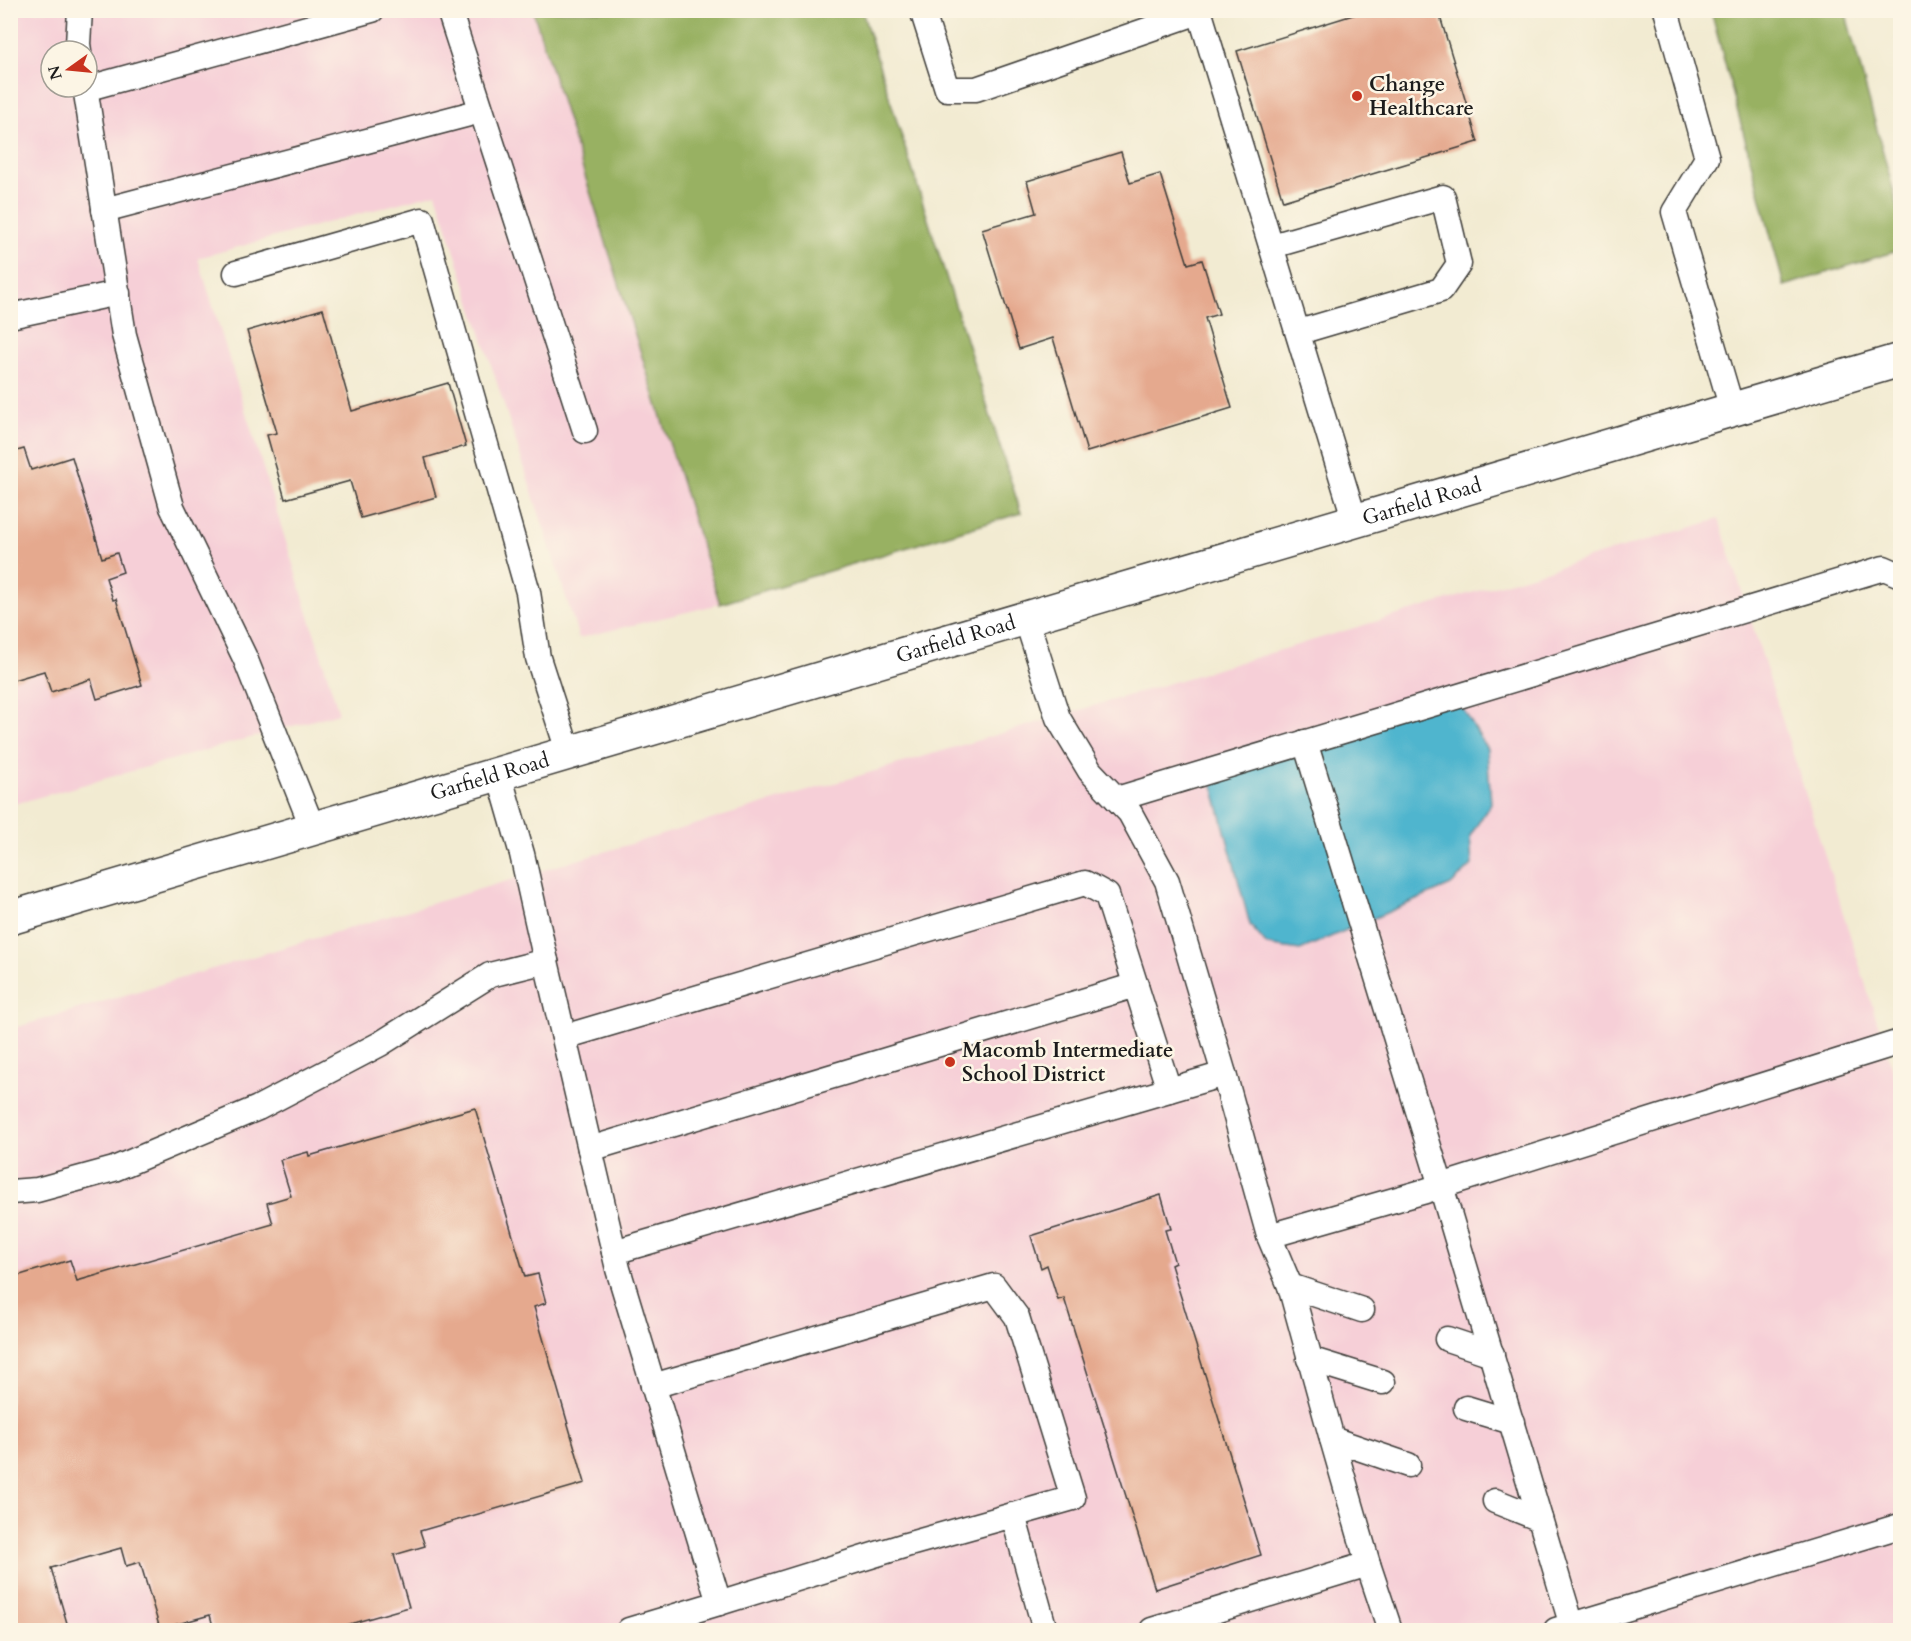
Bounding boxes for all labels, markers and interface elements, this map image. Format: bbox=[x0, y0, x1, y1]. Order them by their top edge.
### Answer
north arrow bbox=[39, 39, 99, 99]
text: N bbox=[43, 63, 68, 82]
place label: Change Healthcare bbox=[1369, 70, 1474, 123]
marker: Change Healthcare bbox=[1350, 89, 1364, 103]
street label: Garfield Road bbox=[1359, 470, 1485, 533]
street label: Garfield Road bbox=[893, 608, 1019, 671]
street label: Garfield Road bbox=[427, 746, 553, 808]
place label: Macomb Intermediate School District bbox=[962, 1036, 1173, 1089]
marker: Macomb Intermediate School District bbox=[943, 1055, 957, 1069]

